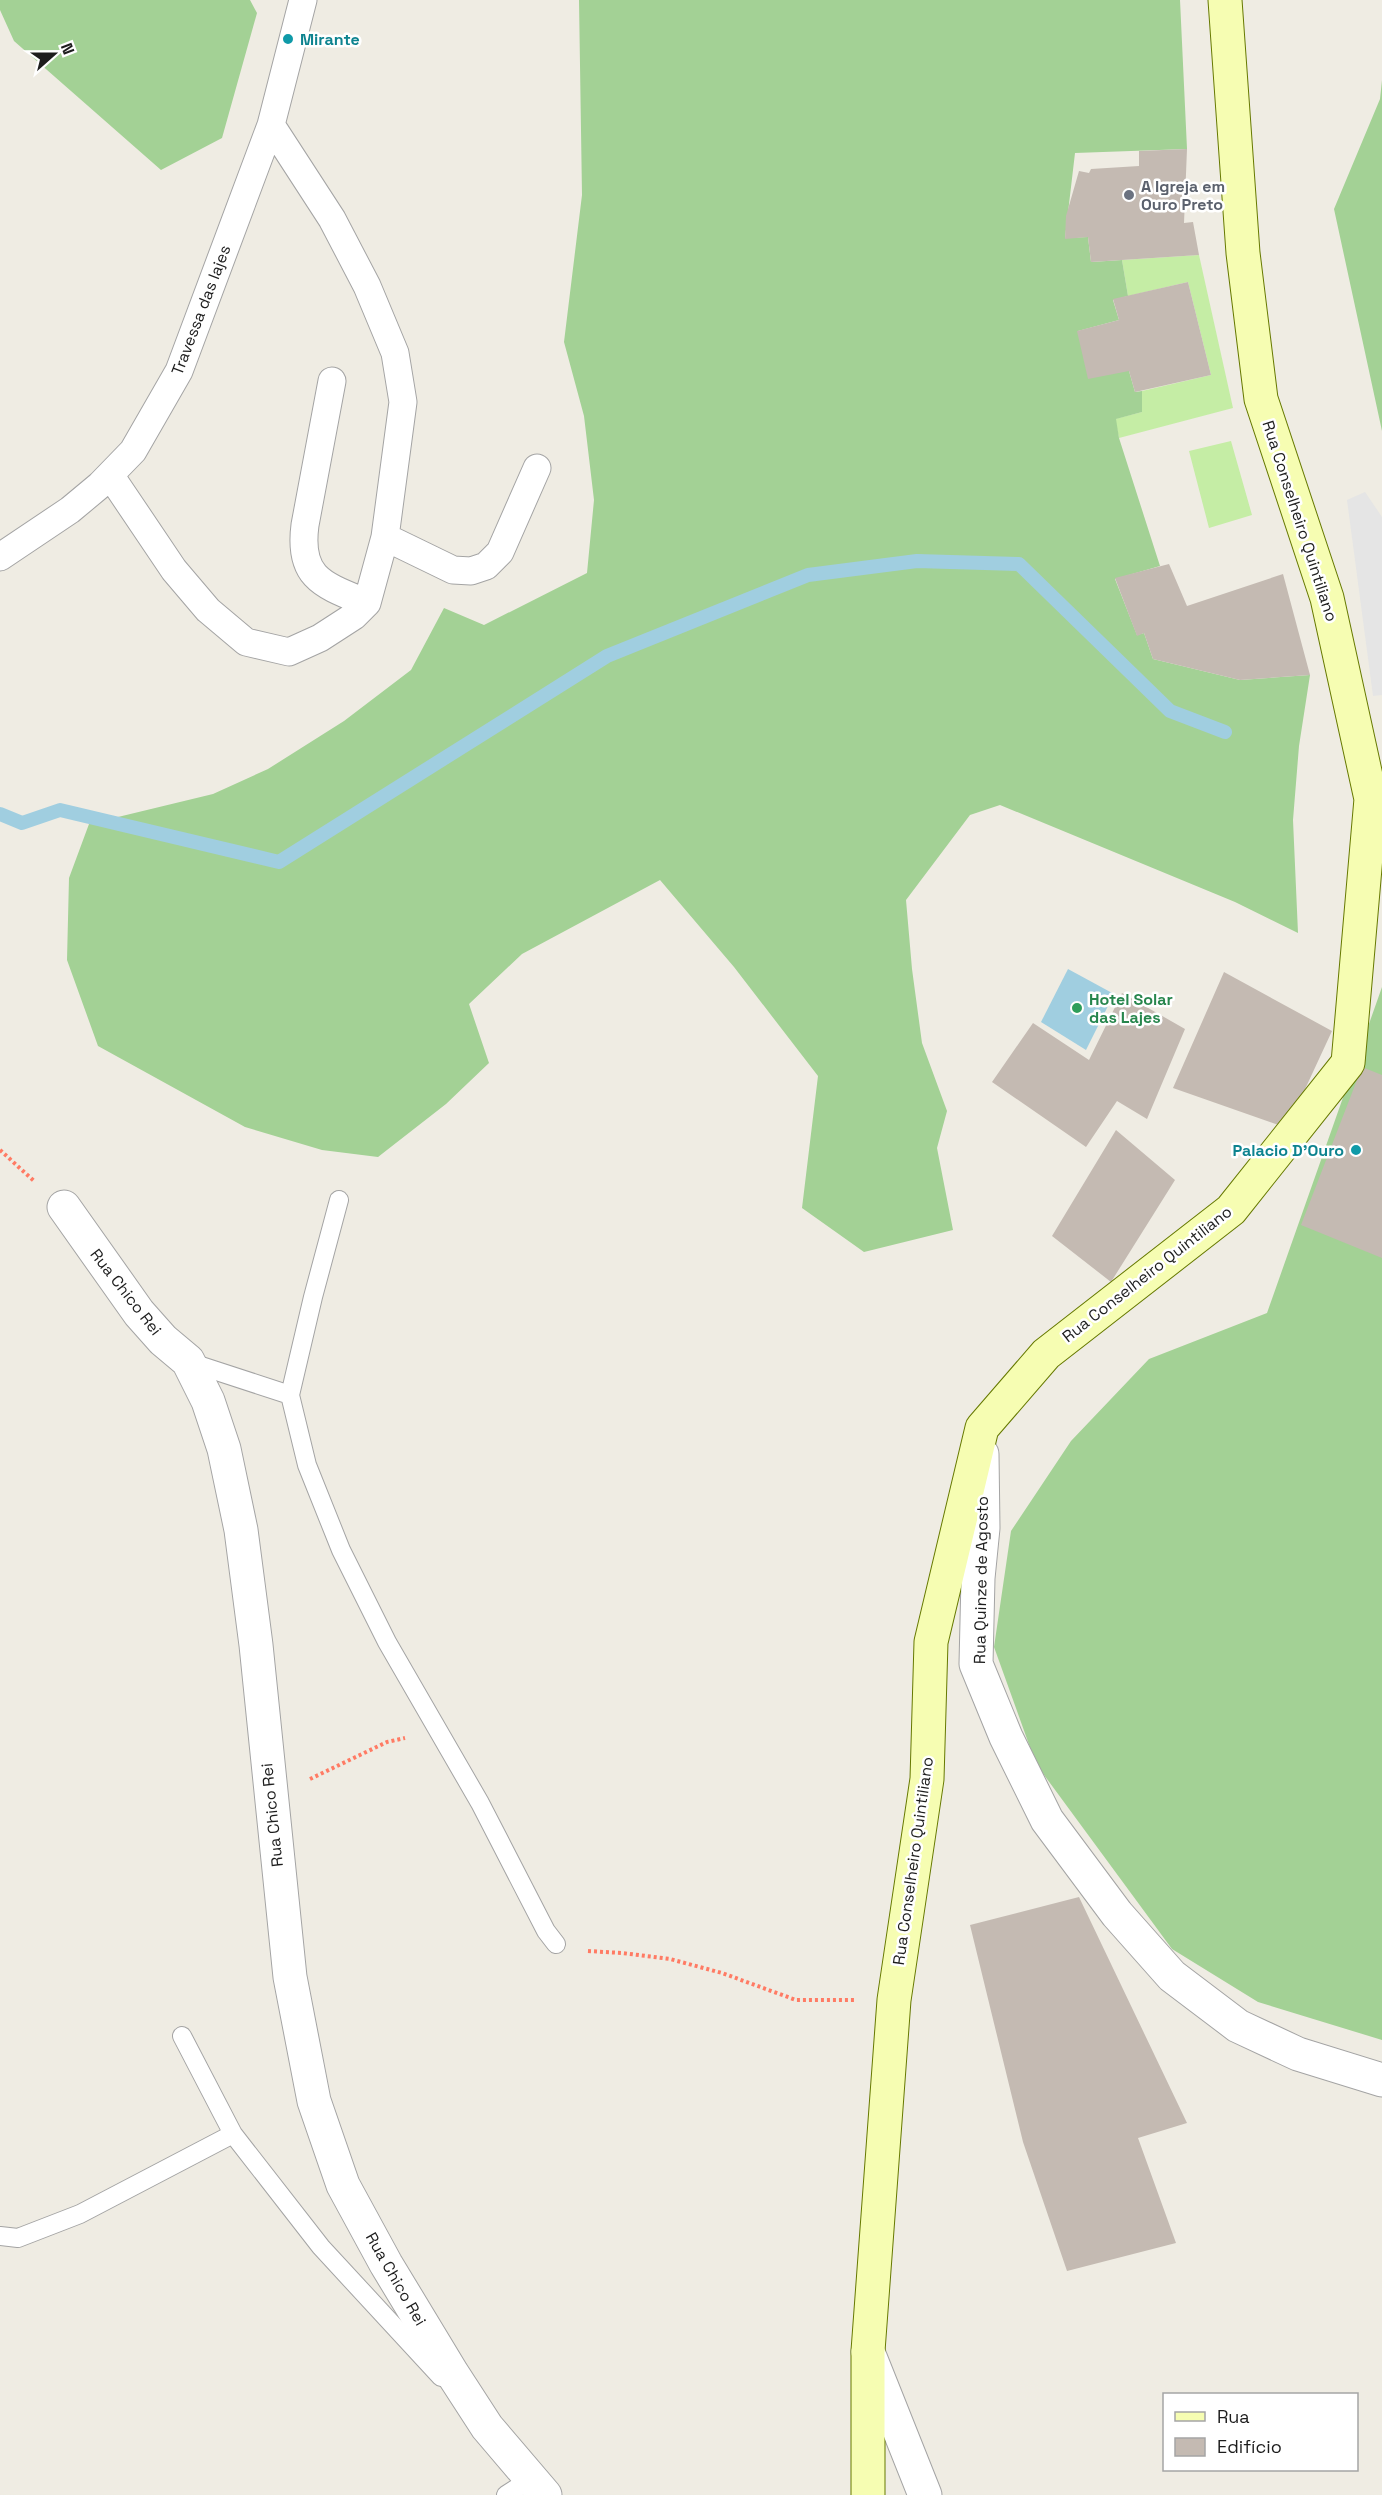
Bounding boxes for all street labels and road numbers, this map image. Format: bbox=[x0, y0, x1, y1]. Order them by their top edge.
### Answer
street label: Travessa das lajes bbox=[167, 242, 235, 378]
street label: Rua Conselheiro Quintiliano bbox=[1258, 418, 1342, 624]
street label: Rua Conselheiro Quintiliano bbox=[1058, 1201, 1236, 1347]
street label: Rua Chico Rei bbox=[86, 1244, 166, 1340]
street label: Rua Quinze de Agosto bbox=[969, 1496, 993, 1664]
street label: Rua Conselheiro Quintiliano bbox=[888, 1756, 938, 1966]
street label: Rua Chico Rei bbox=[256, 1762, 288, 1868]
street label: Rua Chico Rei bbox=[361, 2229, 431, 2329]

